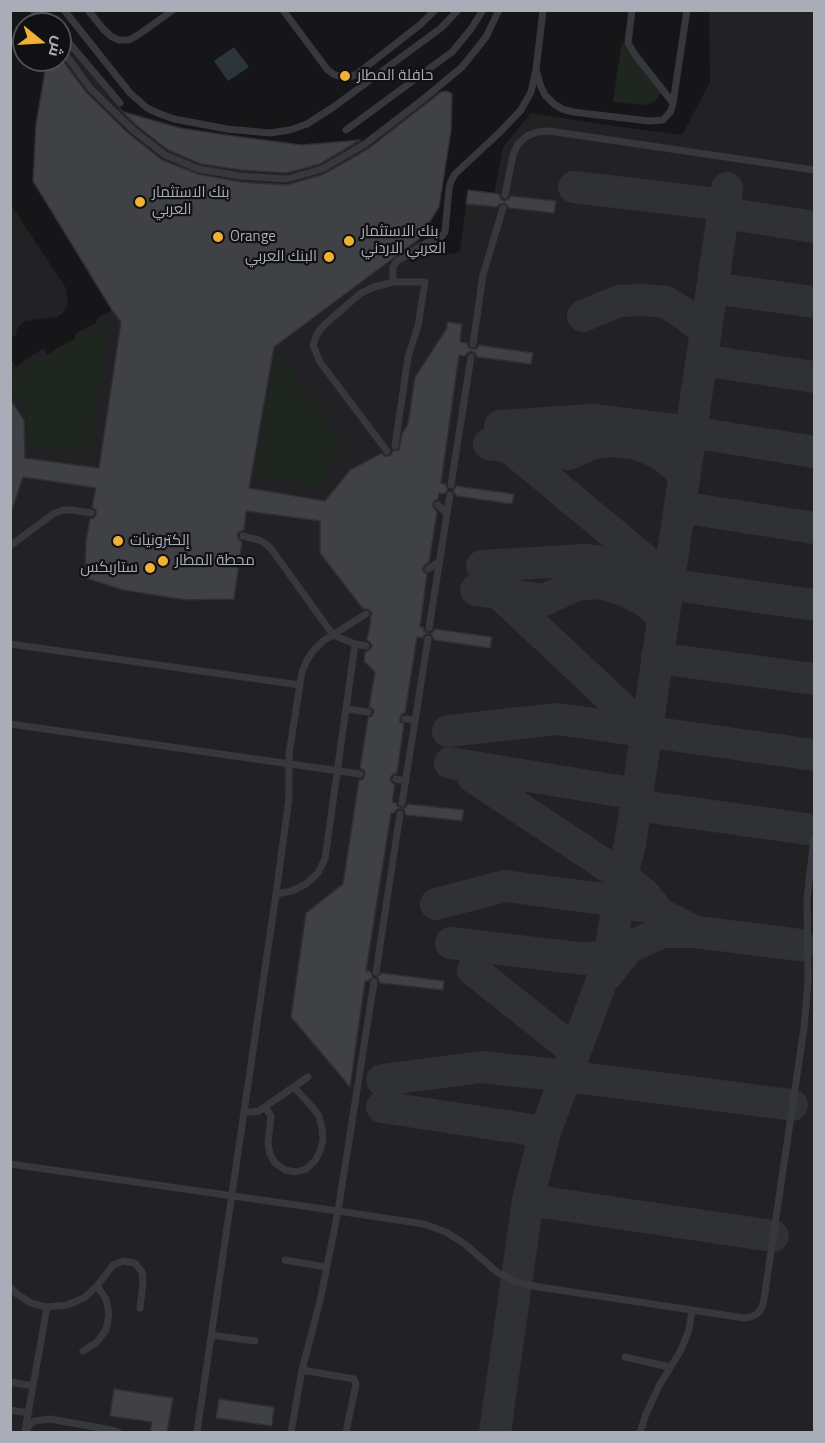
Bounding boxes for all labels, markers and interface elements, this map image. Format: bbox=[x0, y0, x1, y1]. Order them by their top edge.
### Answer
north arrow bbox=[12, 12, 72, 72]
text: ش bbox=[43, 33, 72, 60]
place label: حافلة المطار bbox=[357, 67, 433, 85]
marker: حافلة المطار bbox=[338, 69, 352, 83]
place label: بنك الاستثمار العربي bbox=[152, 184, 229, 219]
marker: بنك الاستثمار العربي bbox=[133, 195, 147, 209]
place label: بنك الاستثمار العربي الاردني bbox=[361, 223, 446, 258]
place label: Orange bbox=[230, 228, 276, 246]
marker: Orange bbox=[211, 230, 225, 244]
marker: بنك الاستثمار العربي الاردني bbox=[342, 234, 356, 248]
place label: البنك العربي bbox=[245, 248, 317, 266]
marker: البنك العربي bbox=[322, 250, 336, 264]
place label: إلكترونيات bbox=[130, 532, 190, 550]
marker: إلكترونيات bbox=[111, 534, 125, 548]
place label: محطة المطار bbox=[175, 552, 255, 570]
marker: محطة المطار bbox=[156, 554, 170, 568]
place label: ستاربكس bbox=[80, 559, 138, 577]
marker: ستاربكس bbox=[143, 561, 157, 575]

